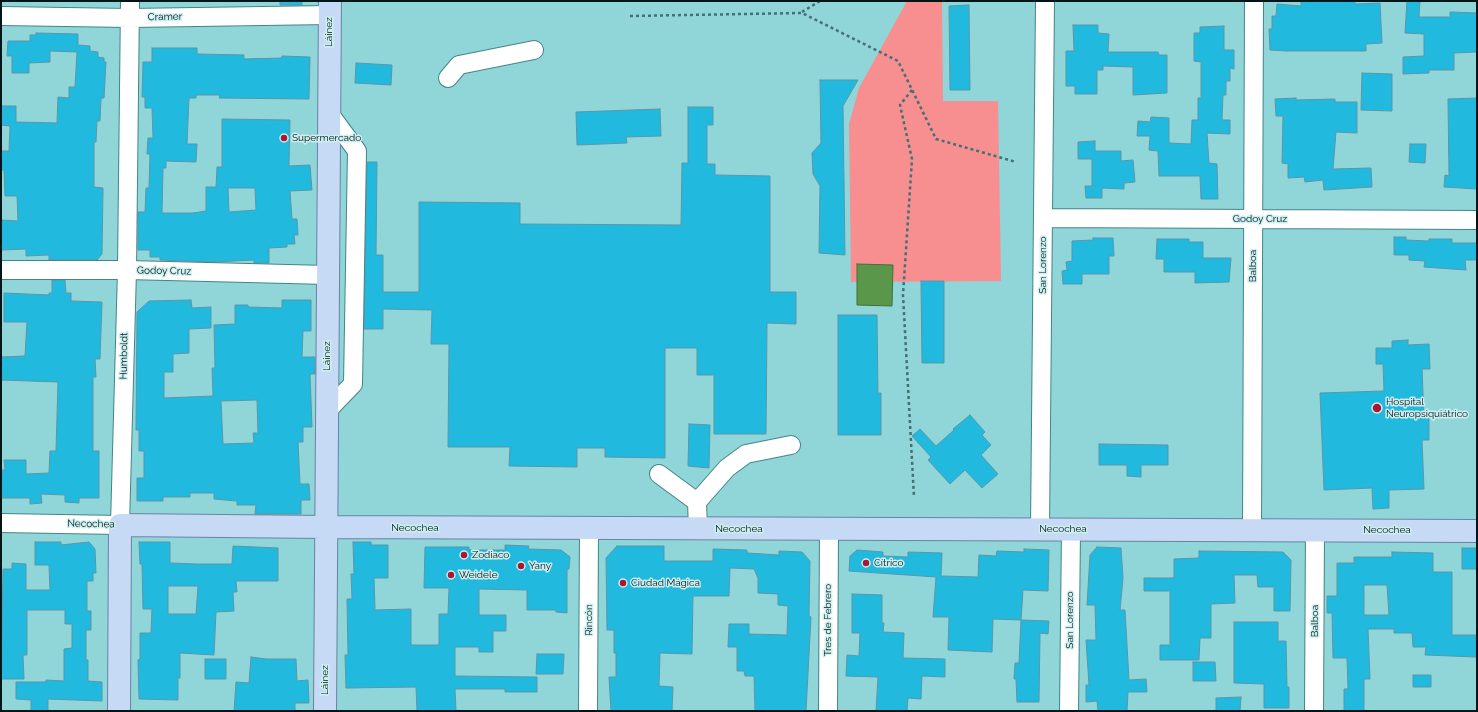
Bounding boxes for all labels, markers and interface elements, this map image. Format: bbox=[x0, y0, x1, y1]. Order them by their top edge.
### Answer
street label: Cramer bbox=[148, 11, 182, 23]
street label: Láinez bbox=[323, 17, 335, 47]
place label: Supermercado bbox=[292, 132, 361, 144]
marker: Supermercado bbox=[279, 133, 289, 143]
street label: Godoy Cruz bbox=[1233, 213, 1287, 225]
street label: San Lorenzo bbox=[1037, 236, 1049, 294]
street label: Balboa bbox=[1247, 250, 1259, 282]
street label: Godoy Cruz bbox=[137, 265, 191, 277]
street label: Humboldt bbox=[118, 332, 130, 380]
street label: Láinez bbox=[321, 341, 333, 371]
place label: Hospital Neuropsiquiátrico bbox=[1386, 396, 1468, 420]
marker: Hospital Neuropsiquiátrico bbox=[1371, 402, 1383, 414]
street label: Necochea bbox=[67, 518, 115, 530]
street label: Necochea bbox=[391, 522, 439, 534]
street label: Necochea bbox=[715, 523, 763, 535]
street label: Necochea bbox=[1039, 523, 1087, 535]
street label: Necochea bbox=[1363, 524, 1411, 536]
place label: Zodiaco bbox=[472, 549, 509, 561]
marker: Zodiaco bbox=[459, 550, 469, 560]
place label: Cítrico bbox=[874, 557, 903, 569]
marker: Cítrico bbox=[861, 558, 871, 568]
place label: Yany bbox=[529, 560, 551, 572]
marker: Yany bbox=[516, 561, 526, 571]
place label: Weidele bbox=[459, 569, 498, 581]
marker: Weidele bbox=[446, 570, 456, 580]
place label: Ciudad Mágica bbox=[631, 577, 700, 589]
marker: Ciudad Mágica bbox=[618, 578, 628, 588]
street label: Tres de Febrero bbox=[822, 584, 834, 656]
street label: San Lorenzo bbox=[1064, 591, 1076, 649]
street label: Rincón bbox=[583, 604, 595, 636]
street label: Balboa bbox=[1309, 605, 1321, 637]
street label: Láinez bbox=[319, 665, 331, 695]

